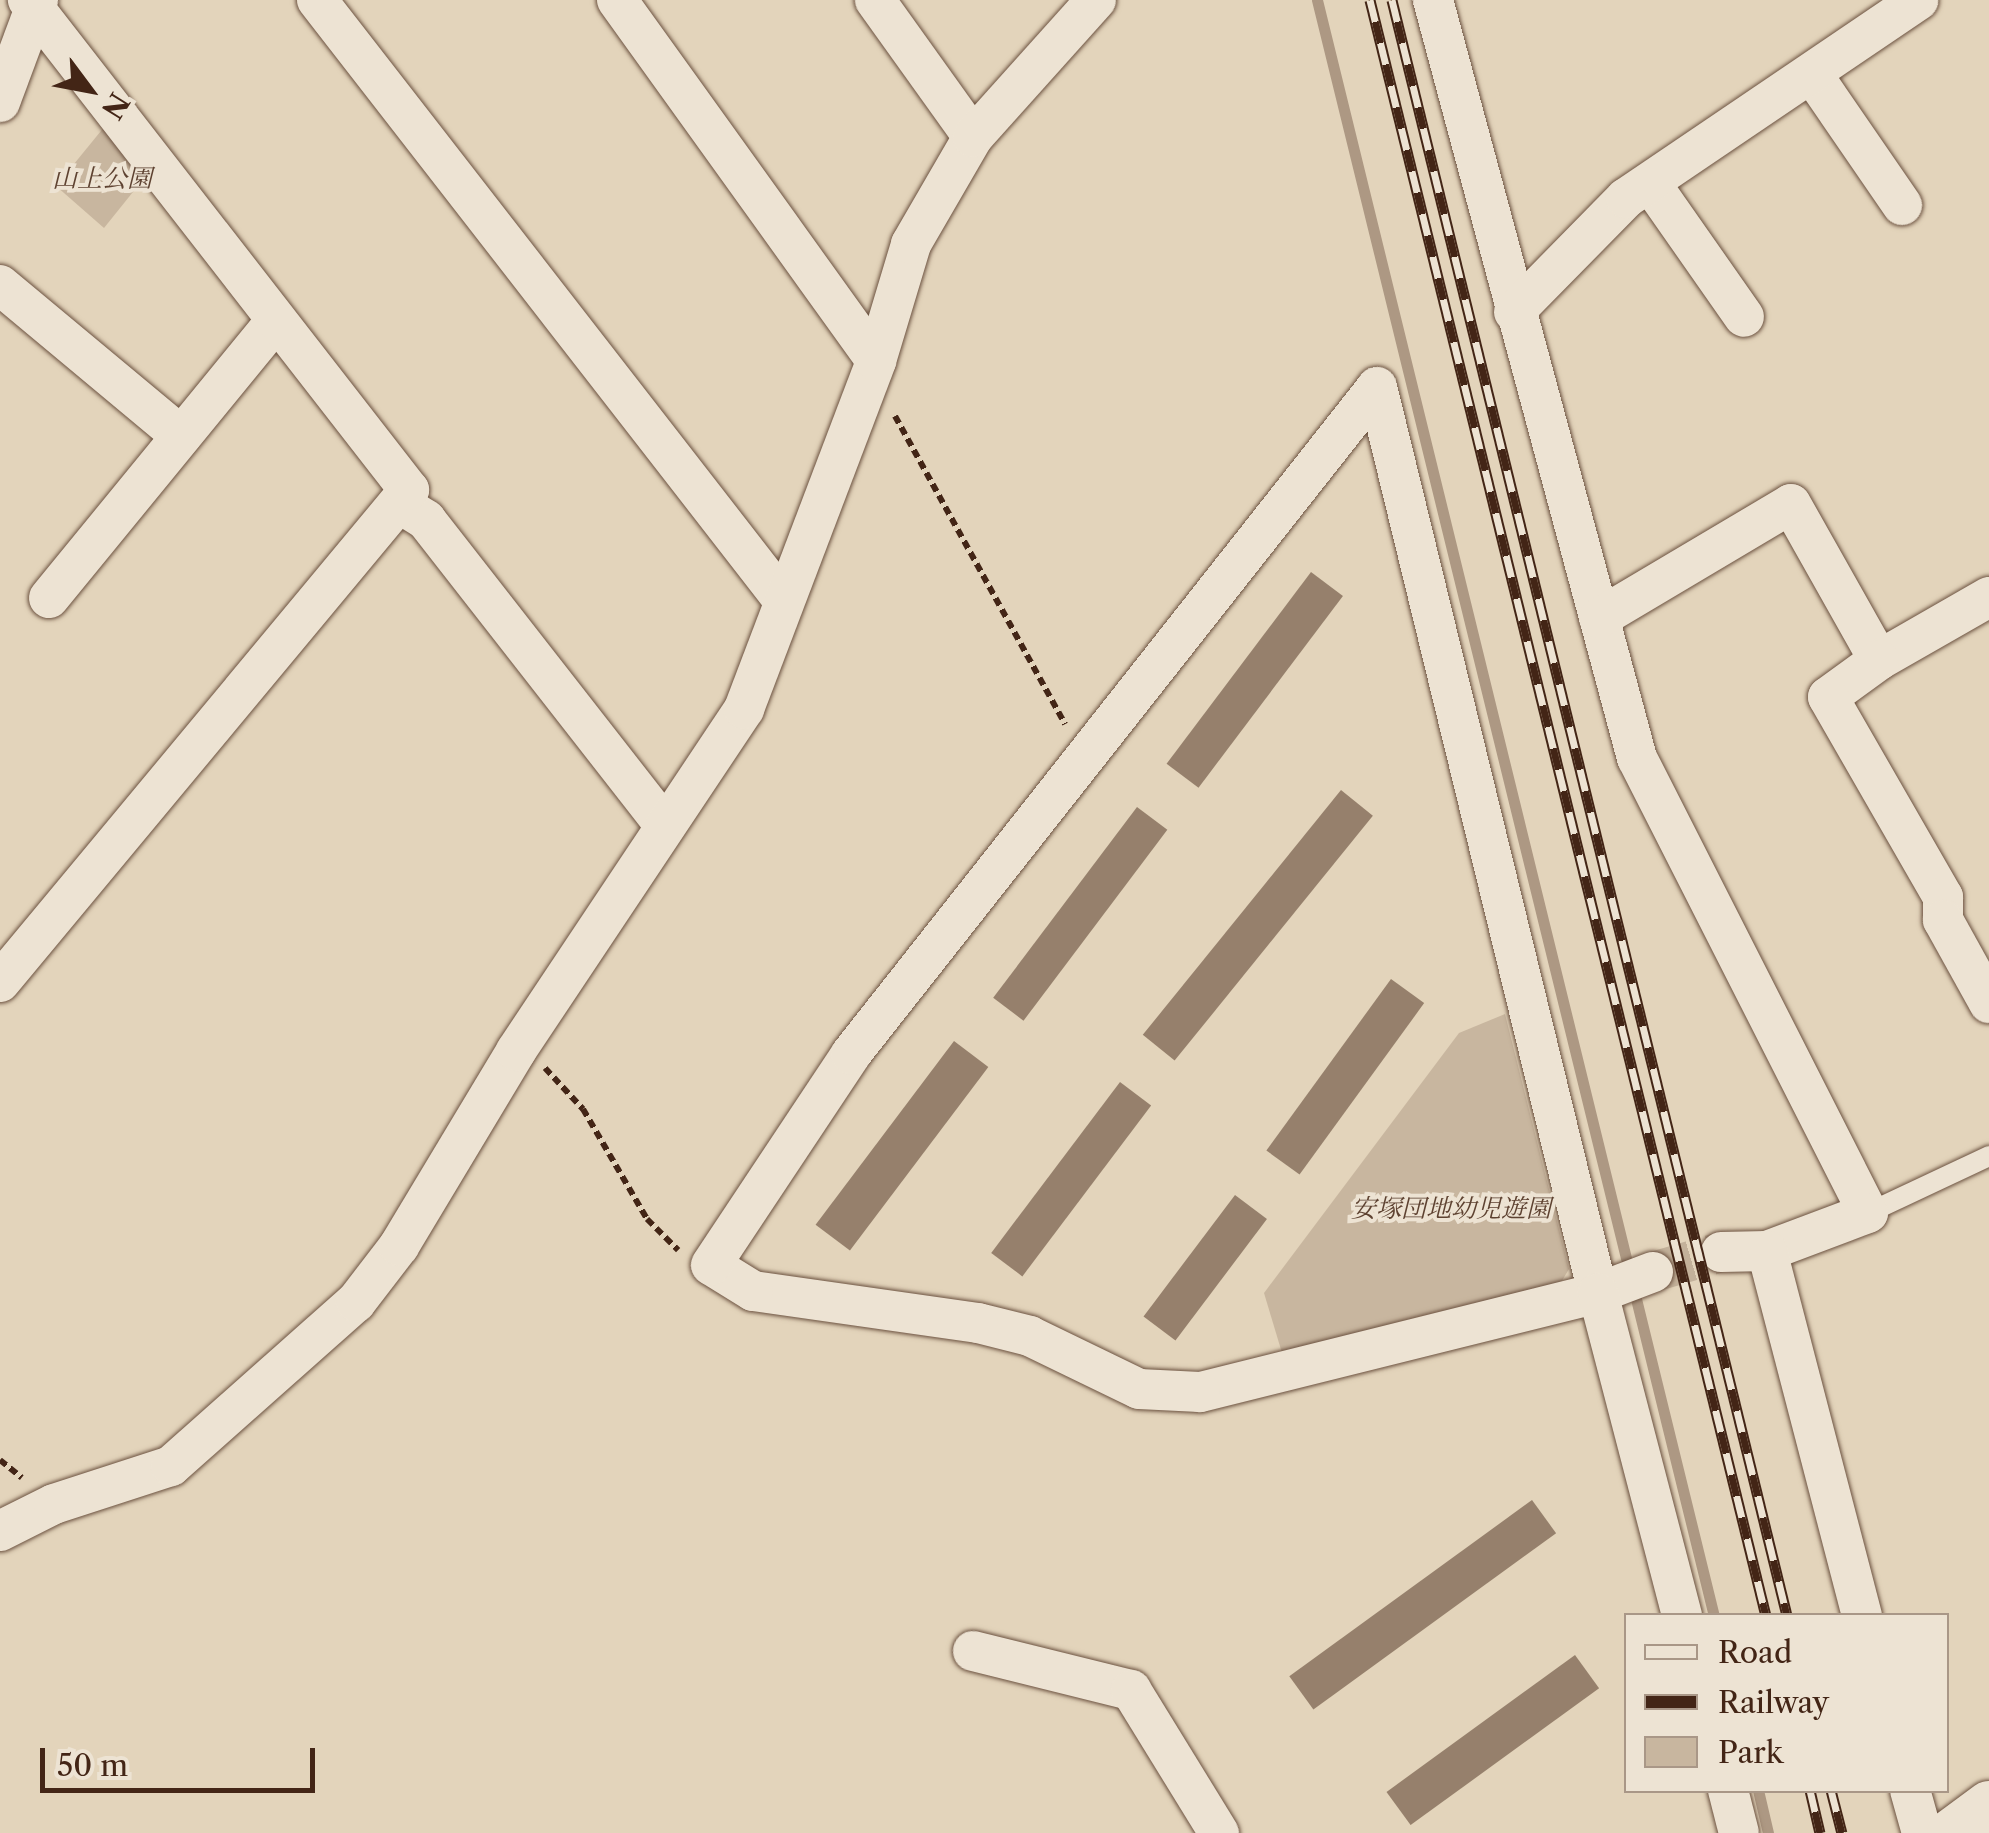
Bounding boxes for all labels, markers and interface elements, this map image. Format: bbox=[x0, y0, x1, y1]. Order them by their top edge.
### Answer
north arrow bbox=[40, 40, 140, 140]
text: N bbox=[95, 87, 136, 125]
park label: 山上公園 bbox=[52, 164, 152, 194]
park label: 安塚団地幼児遊園 bbox=[1351, 1194, 1551, 1224]
legend bbox=[1624, 1613, 1949, 1793]
text: Road bbox=[1718, 1634, 1792, 1671]
text: Railway bbox=[1718, 1684, 1829, 1721]
scale bar bbox=[45, 1728, 320, 1790]
text: Park bbox=[1718, 1734, 1783, 1771]
text: 50 m bbox=[57, 1747, 128, 1784]

